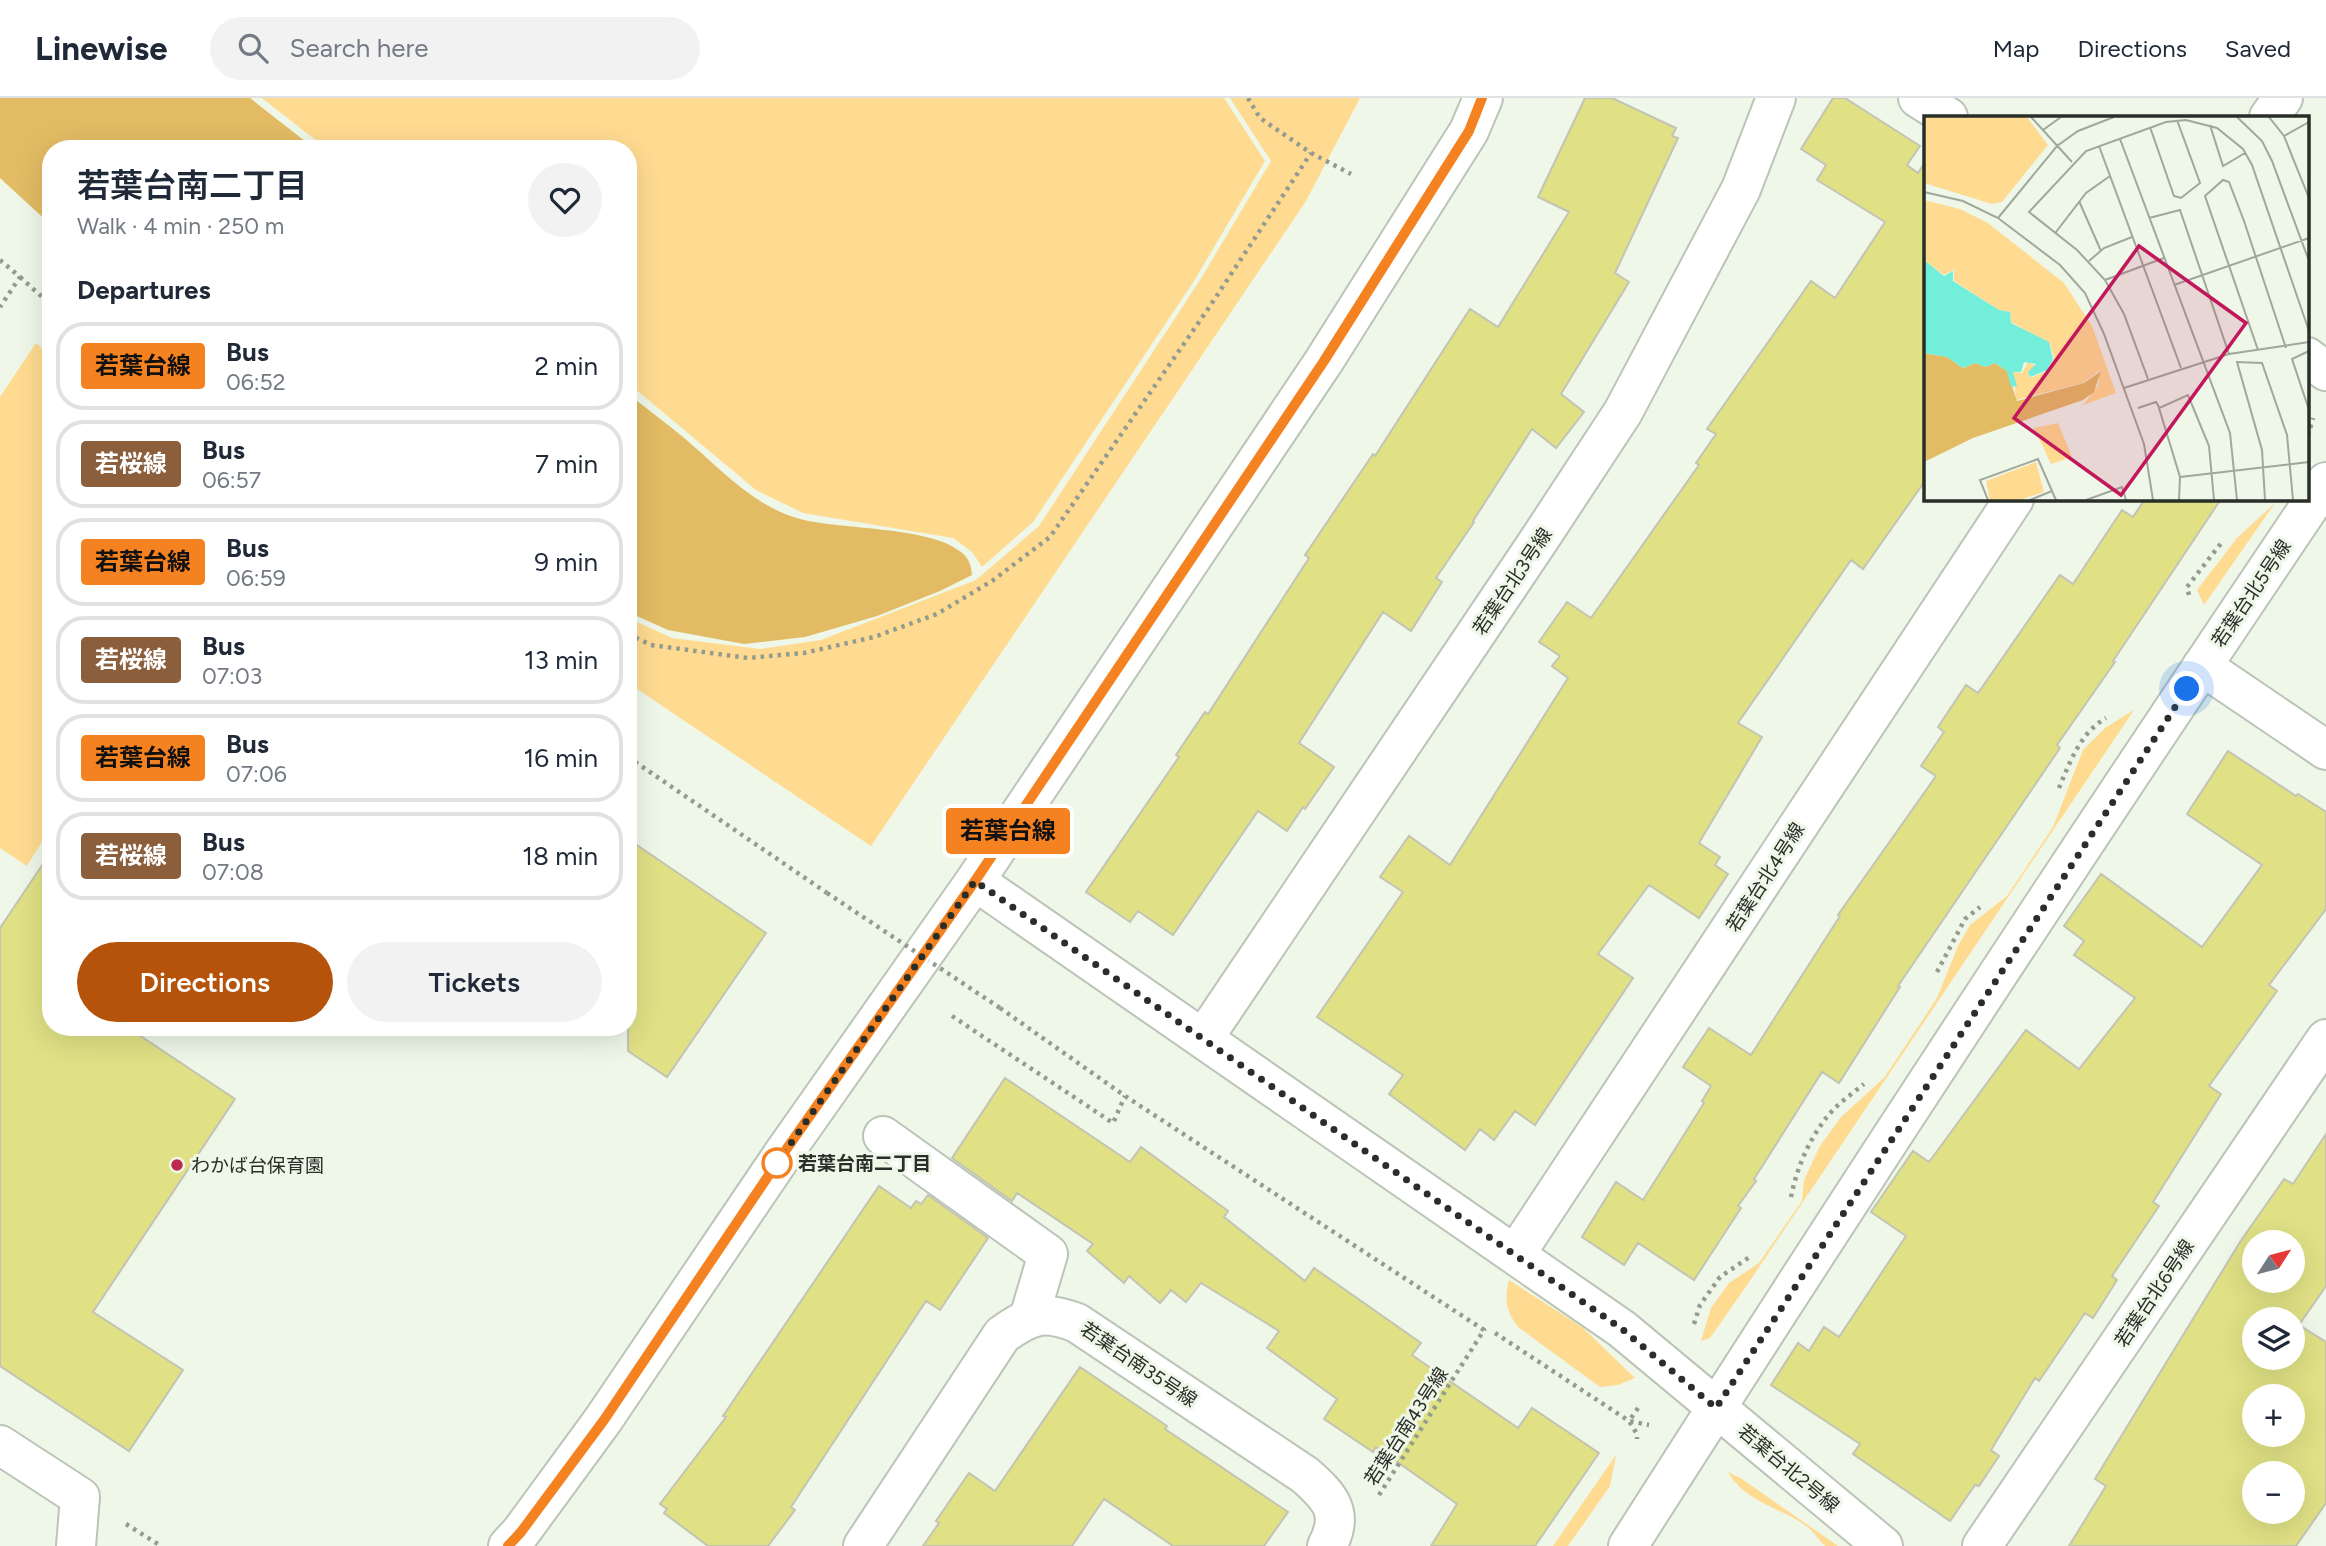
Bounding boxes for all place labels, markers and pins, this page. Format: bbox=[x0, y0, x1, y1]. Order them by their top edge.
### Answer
marker: 若葉台南二丁目 bbox=[762, 1148, 792, 1178]
place label: 若葉台南二丁目 bbox=[798, 1152, 931, 1175]
place label: わかば台保育園 bbox=[191, 1154, 324, 1177]
marker: わかば台保育園 bbox=[169, 1157, 185, 1173]

